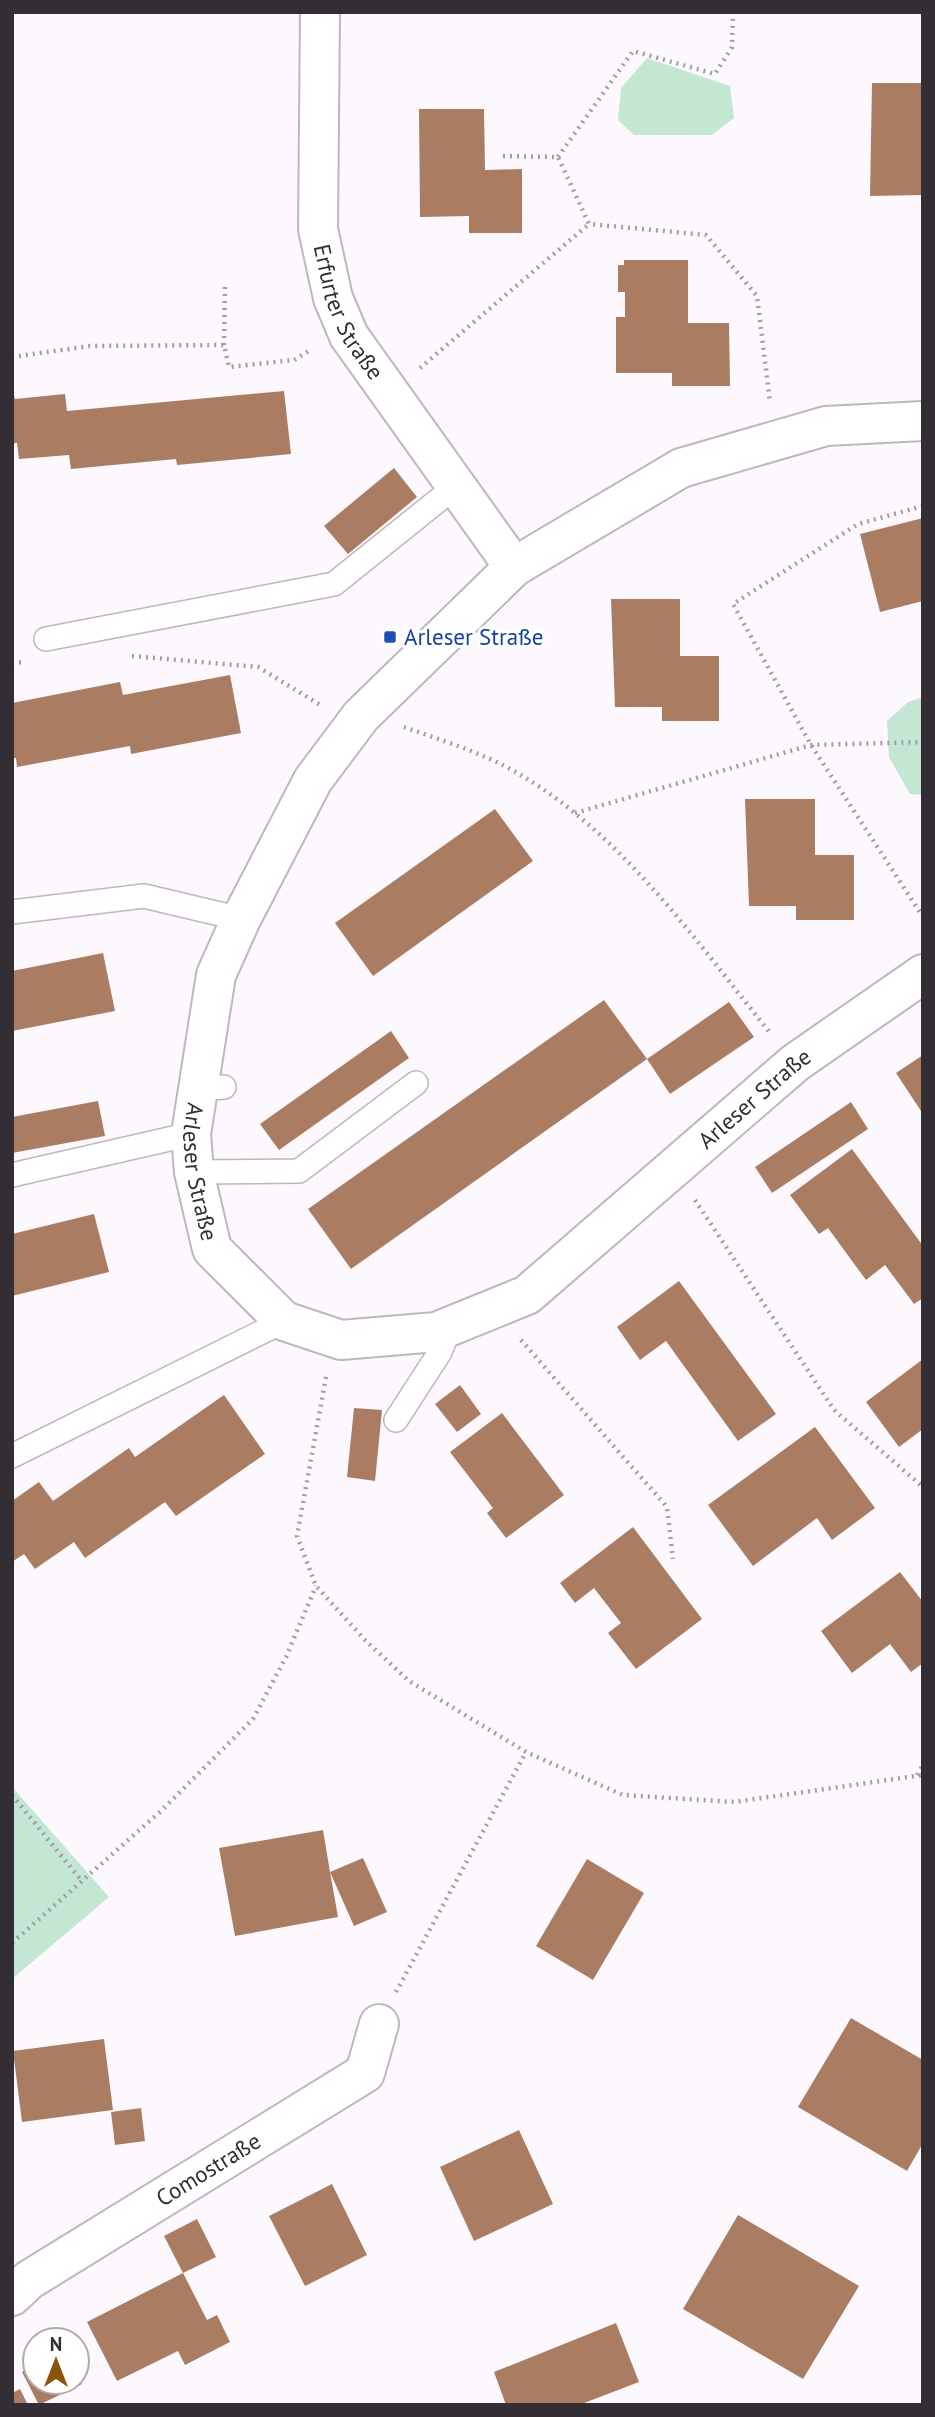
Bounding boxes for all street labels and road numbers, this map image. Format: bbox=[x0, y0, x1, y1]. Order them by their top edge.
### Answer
street label: Erfurter Straße bbox=[308, 241, 390, 385]
street label: Arleser Straße bbox=[692, 1042, 816, 1154]
street label: Arleser Straße bbox=[177, 1101, 225, 1243]
street label: Comostraße bbox=[150, 2126, 266, 2212]

